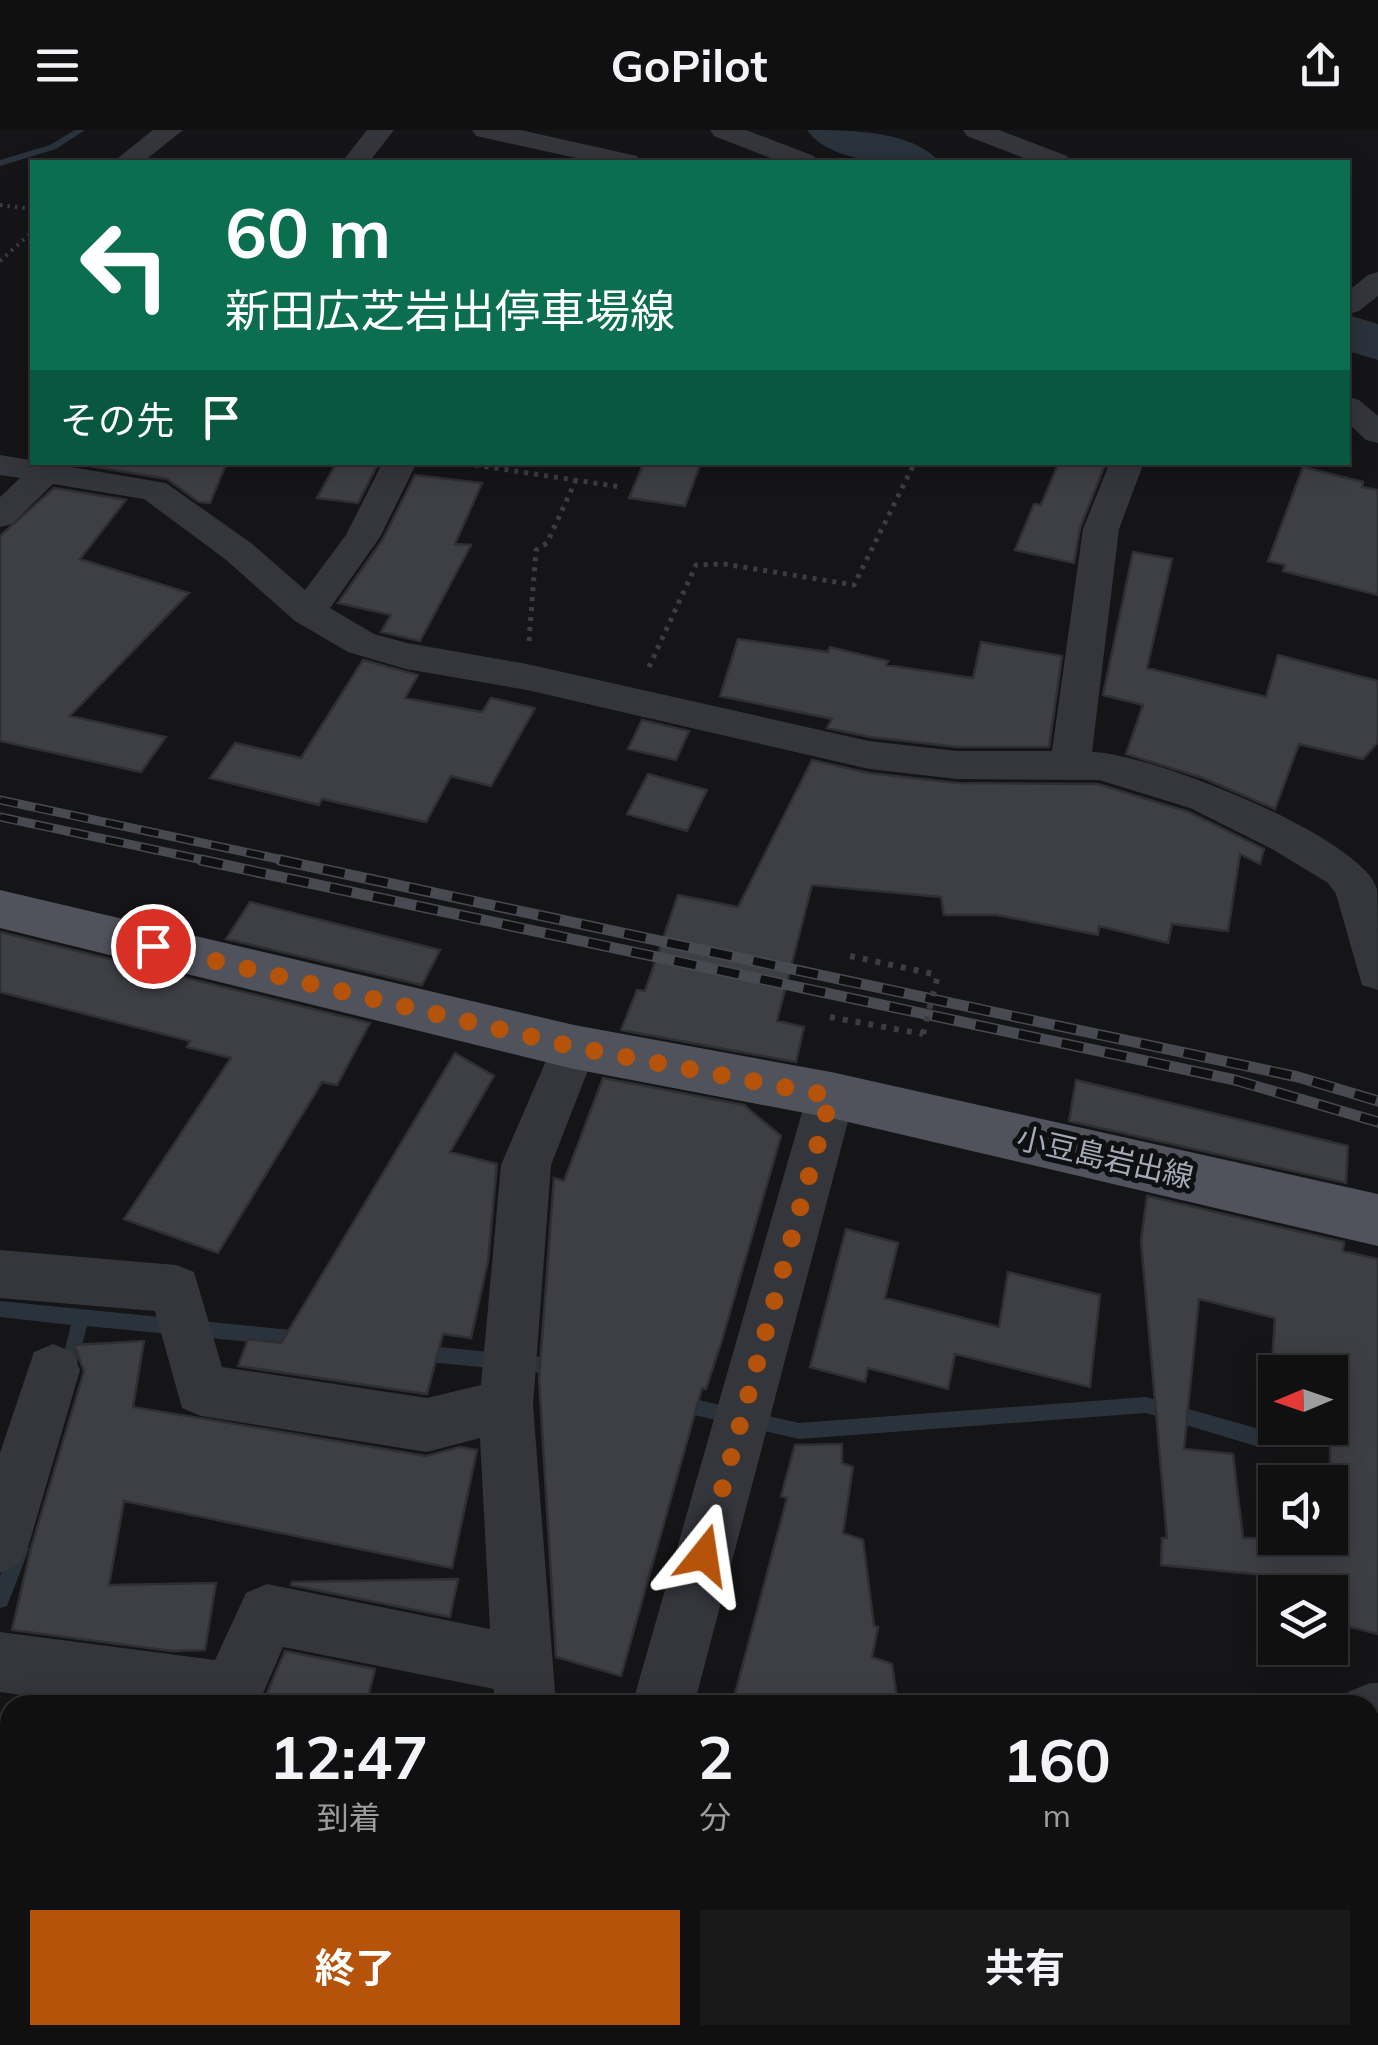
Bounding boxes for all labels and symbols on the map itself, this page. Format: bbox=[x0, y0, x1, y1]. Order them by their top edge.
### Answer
pin bbox=[111, 904, 196, 989]
street label: 小豆島岩出線 bbox=[1013, 1118, 1197, 1196]
north arrow bbox=[1258, 1355, 1348, 1445]
position arrow bbox=[652, 1503, 756, 1607]

